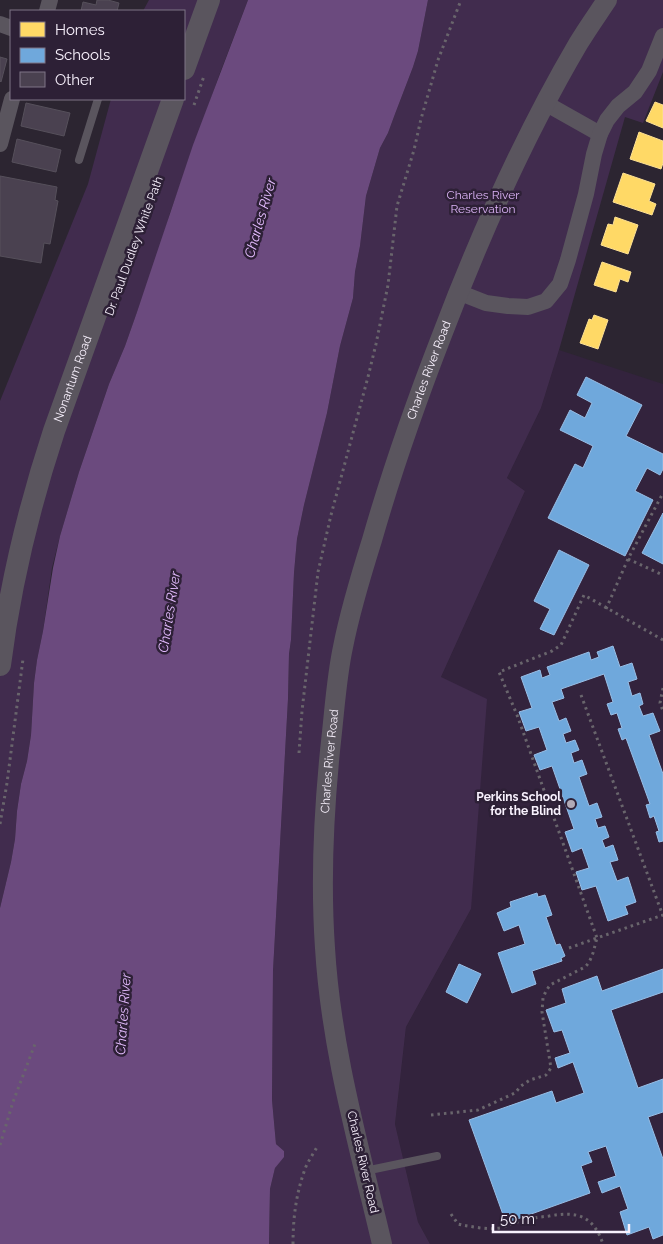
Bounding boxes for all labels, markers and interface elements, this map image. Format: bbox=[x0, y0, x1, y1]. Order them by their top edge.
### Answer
legend bbox=[10, 10, 185, 100]
text: Homes bbox=[55, 21, 105, 39]
text: Schools bbox=[55, 46, 110, 64]
text: Other bbox=[55, 71, 95, 89]
street label: Dr. Paul Dudley White Path bbox=[102, 174, 166, 318]
water label: Charles River bbox=[241, 175, 279, 260]
park label: Charles River Reservation bbox=[447, 188, 520, 216]
street label: Charles River Road bbox=[404, 319, 454, 422]
street label: Nonantum Road bbox=[51, 334, 95, 424]
water label: Charles River bbox=[155, 569, 184, 654]
street label: Charles River Road bbox=[318, 708, 341, 814]
place label: Perkins School for the Blind bbox=[476, 790, 561, 818]
marker: Perkins School for the Blind bbox=[565, 798, 577, 810]
water label: Charles River bbox=[112, 971, 134, 1056]
street label: Charles River Road bbox=[344, 1109, 382, 1215]
scale bar bbox=[493, 1202, 629, 1234]
text: 50 m bbox=[500, 1210, 535, 1228]

